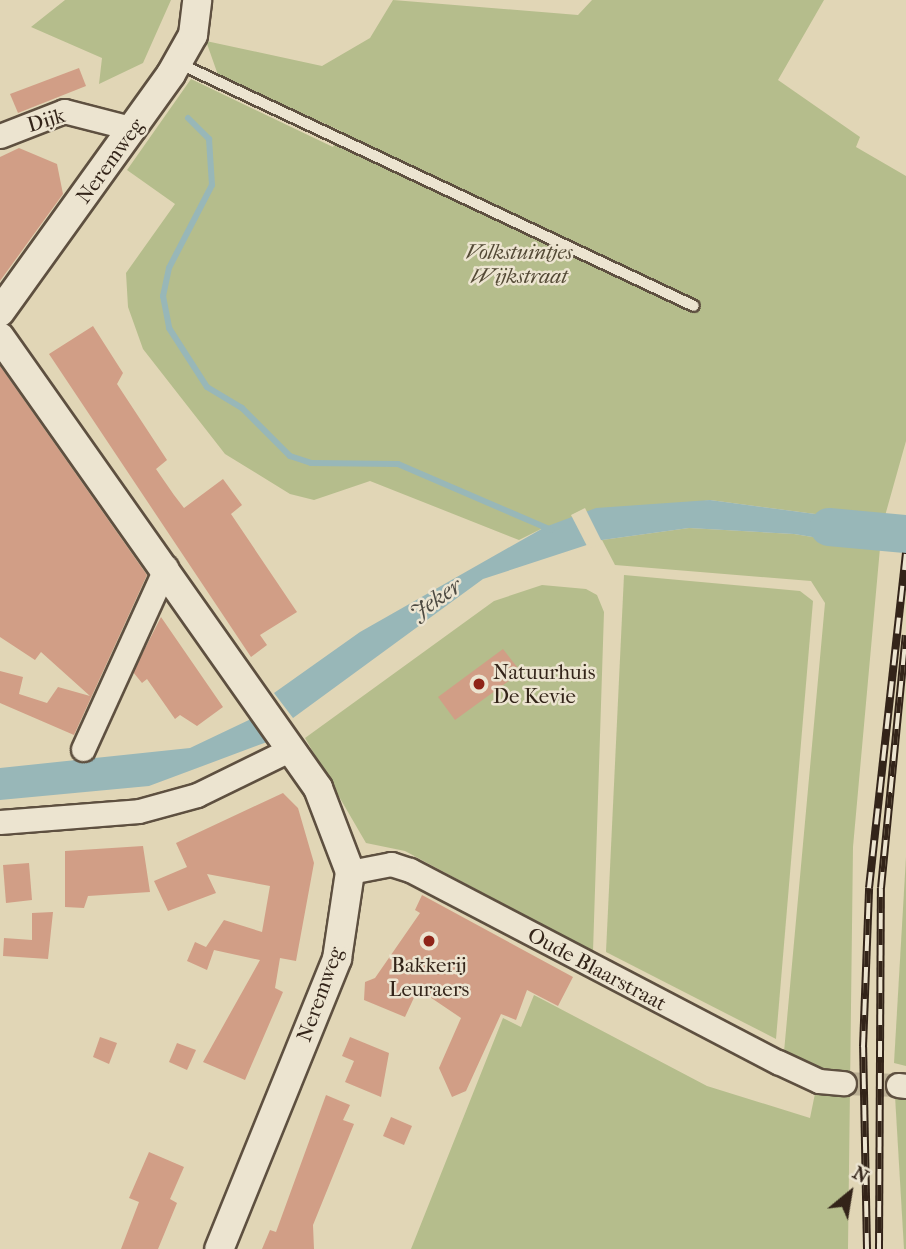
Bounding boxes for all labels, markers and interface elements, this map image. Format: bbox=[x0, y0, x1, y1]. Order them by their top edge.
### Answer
street label: Dijk bbox=[24, 102, 68, 138]
street label: Neremweg bbox=[71, 114, 149, 208]
park label: Volkstuintjes Wijkstraat bbox=[466, 239, 572, 289]
water label: Jeker bbox=[405, 572, 467, 628]
place label: Natuurhuis De Kevie bbox=[493, 659, 595, 709]
marker: Natuurhuis De Kevie bbox=[471, 676, 487, 692]
street label: Oude Blaarstraat bbox=[523, 922, 671, 1016]
marker: Bakkerij Leuraers bbox=[421, 933, 437, 949]
street label: Neremweg bbox=[291, 943, 349, 1045]
place label: Bakkerij Leuraers bbox=[389, 952, 469, 1002]
north arrow bbox=[815, 1158, 885, 1228]
text: N bbox=[849, 1162, 872, 1188]

